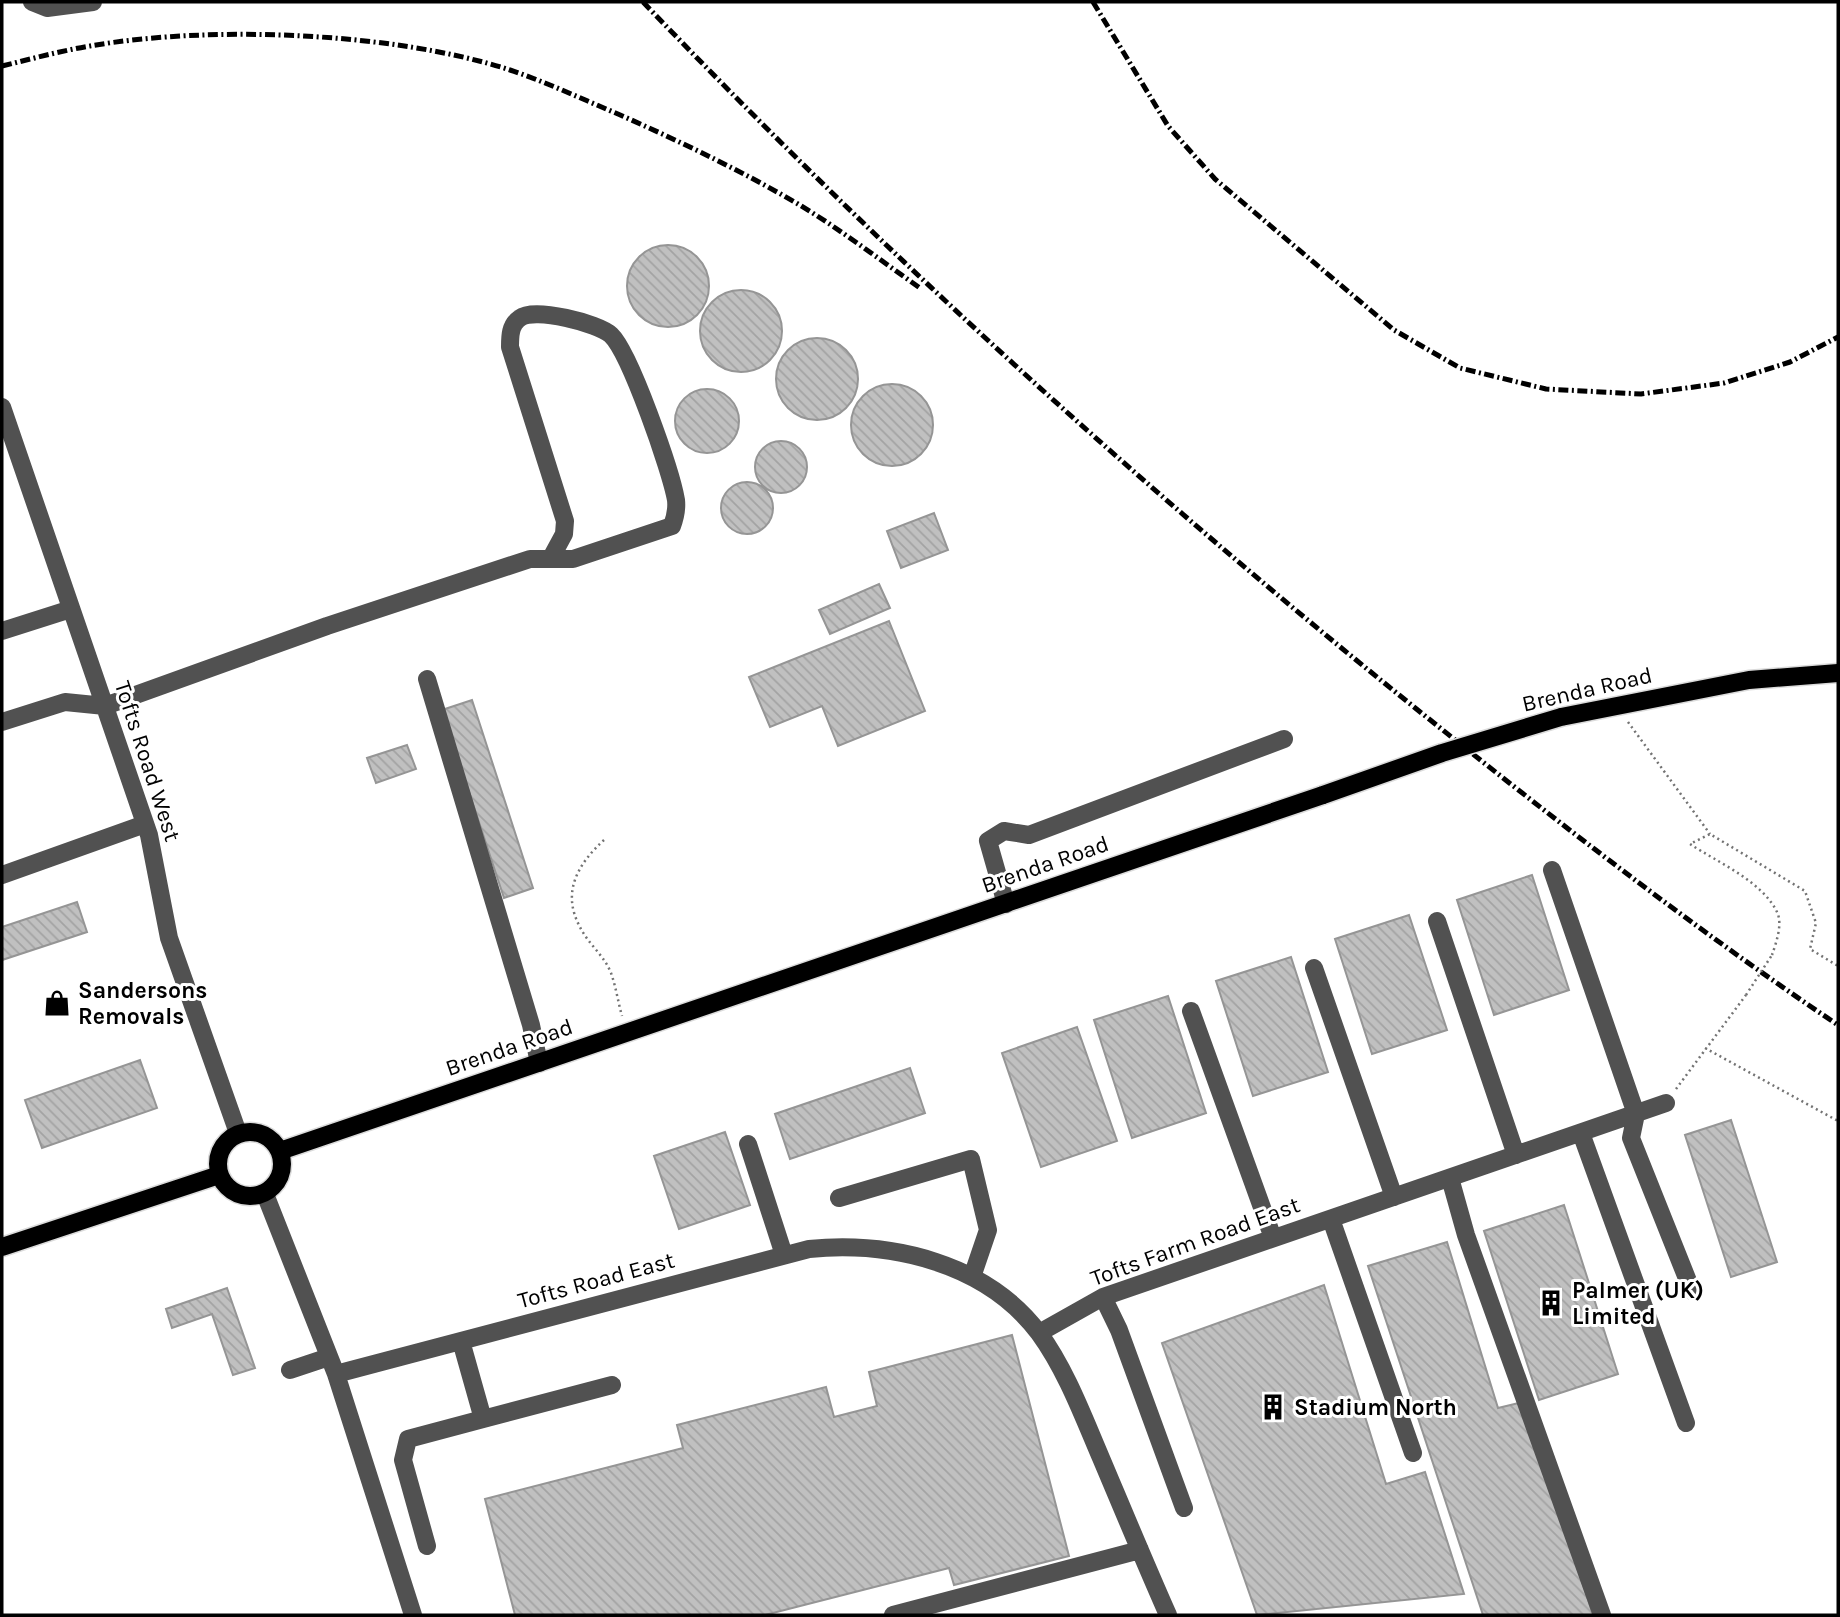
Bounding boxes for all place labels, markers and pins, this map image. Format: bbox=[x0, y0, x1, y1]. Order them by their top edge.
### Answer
place label: Sandersons Removals bbox=[78, 977, 207, 1030]
shop icon: Sandersons Removals bbox=[42, 988, 72, 1018]
place label: Palmer (UK) Limited bbox=[1572, 1277, 1704, 1330]
building icon: Palmer (UK) Limited bbox=[1536, 1288, 1566, 1318]
building icon: Stadium North bbox=[1258, 1392, 1288, 1422]
place label: Stadium North bbox=[1294, 1394, 1457, 1421]

